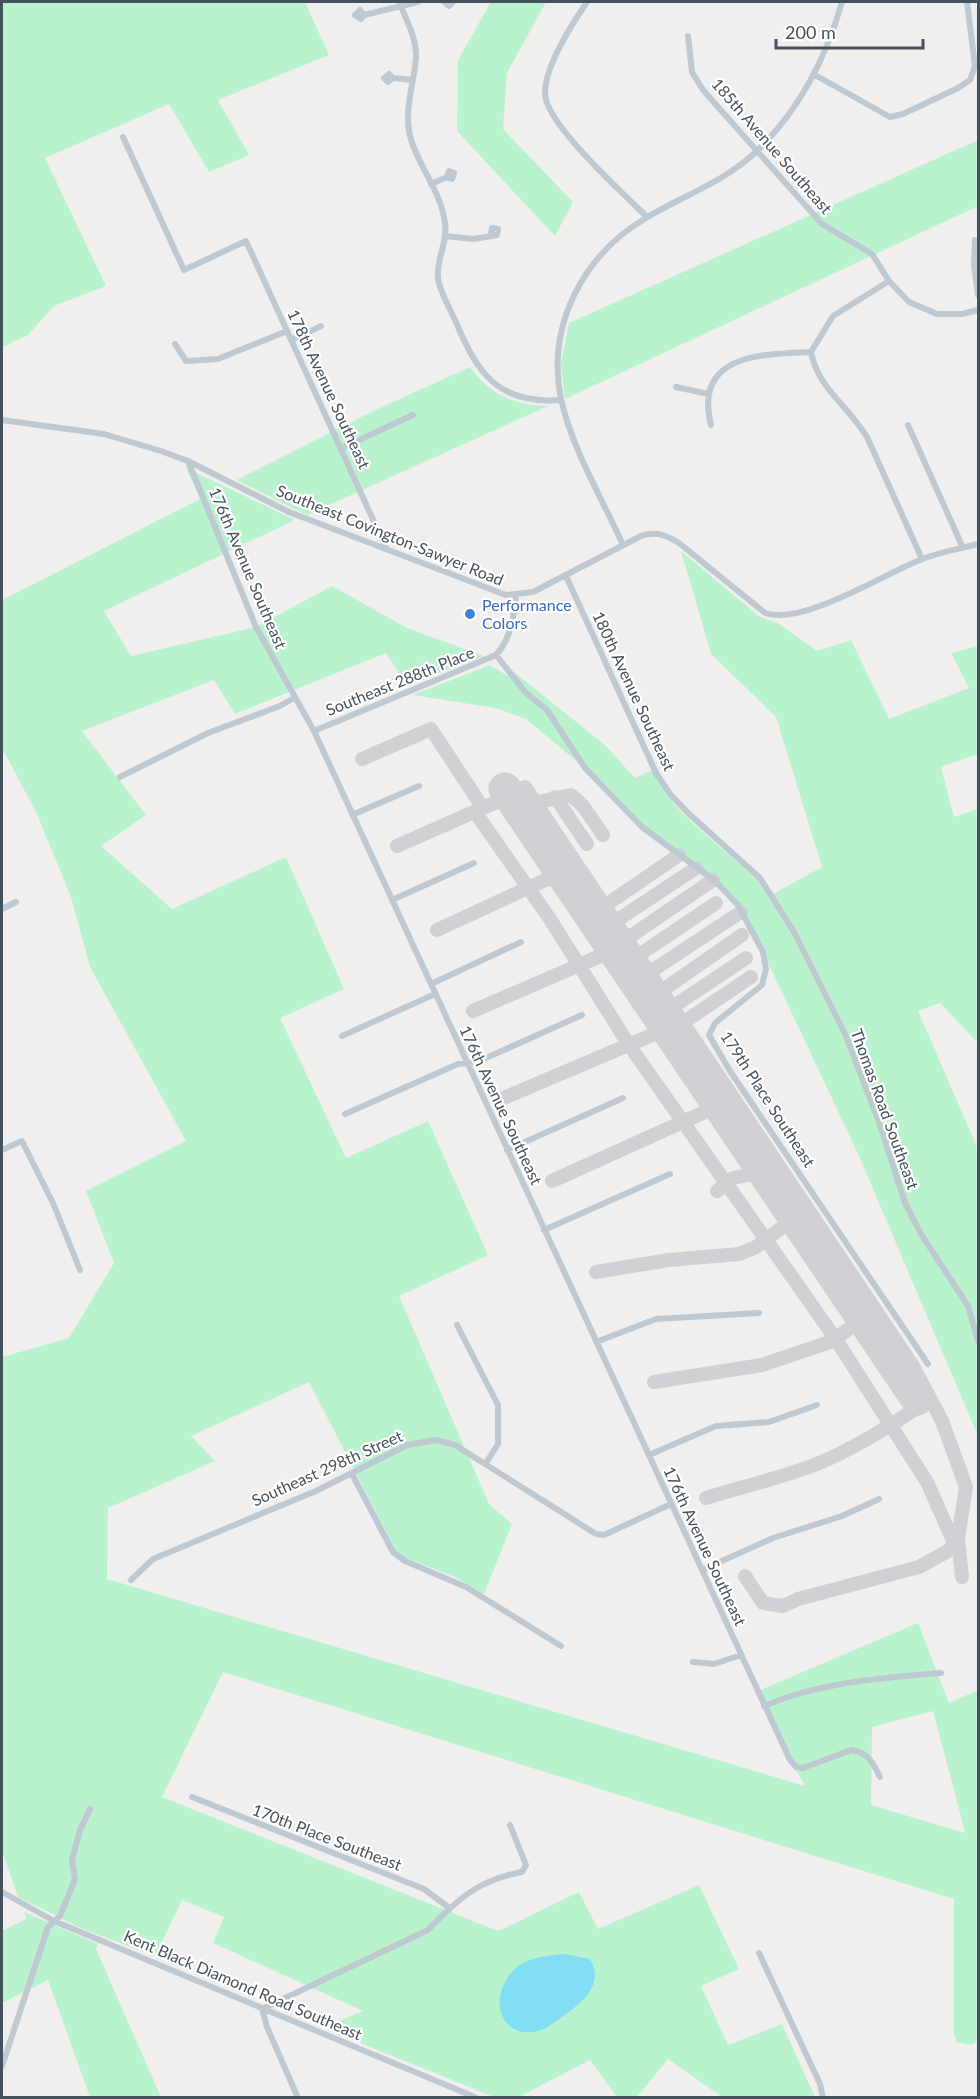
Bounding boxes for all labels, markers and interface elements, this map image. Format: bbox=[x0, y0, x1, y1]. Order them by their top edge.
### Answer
scale bar bbox=[776, 12, 923, 50]
text: 200 m bbox=[785, 21, 836, 43]
street label: 185th Avenue Southeast bbox=[708, 74, 837, 218]
street label: 178th Avenue Southeast bbox=[284, 306, 375, 472]
street label: Southeast Covington-Sawyer Road bbox=[274, 480, 507, 589]
street label: 176th Avenue Southeast bbox=[206, 484, 291, 652]
place label: Performance Colors bbox=[482, 595, 572, 632]
marker: Performance Colors bbox=[463, 607, 477, 621]
street label: 180th Avenue Southeast bbox=[589, 608, 680, 774]
street label: Southeast 288th Place bbox=[323, 642, 477, 719]
street label: 176th Avenue Southeast bbox=[456, 1022, 547, 1188]
street label: Thomas Road Southeast bbox=[848, 1026, 923, 1192]
street label: 179th Place Southeast bbox=[717, 1027, 820, 1170]
street label: Southeast 298th Street bbox=[248, 1426, 405, 1509]
street label: 176th Avenue Southeast bbox=[660, 1463, 751, 1629]
street label: 170th Place Southeast bbox=[250, 1799, 405, 1874]
street label: Kent Black Diamond Road Southeast bbox=[121, 1926, 365, 2044]

